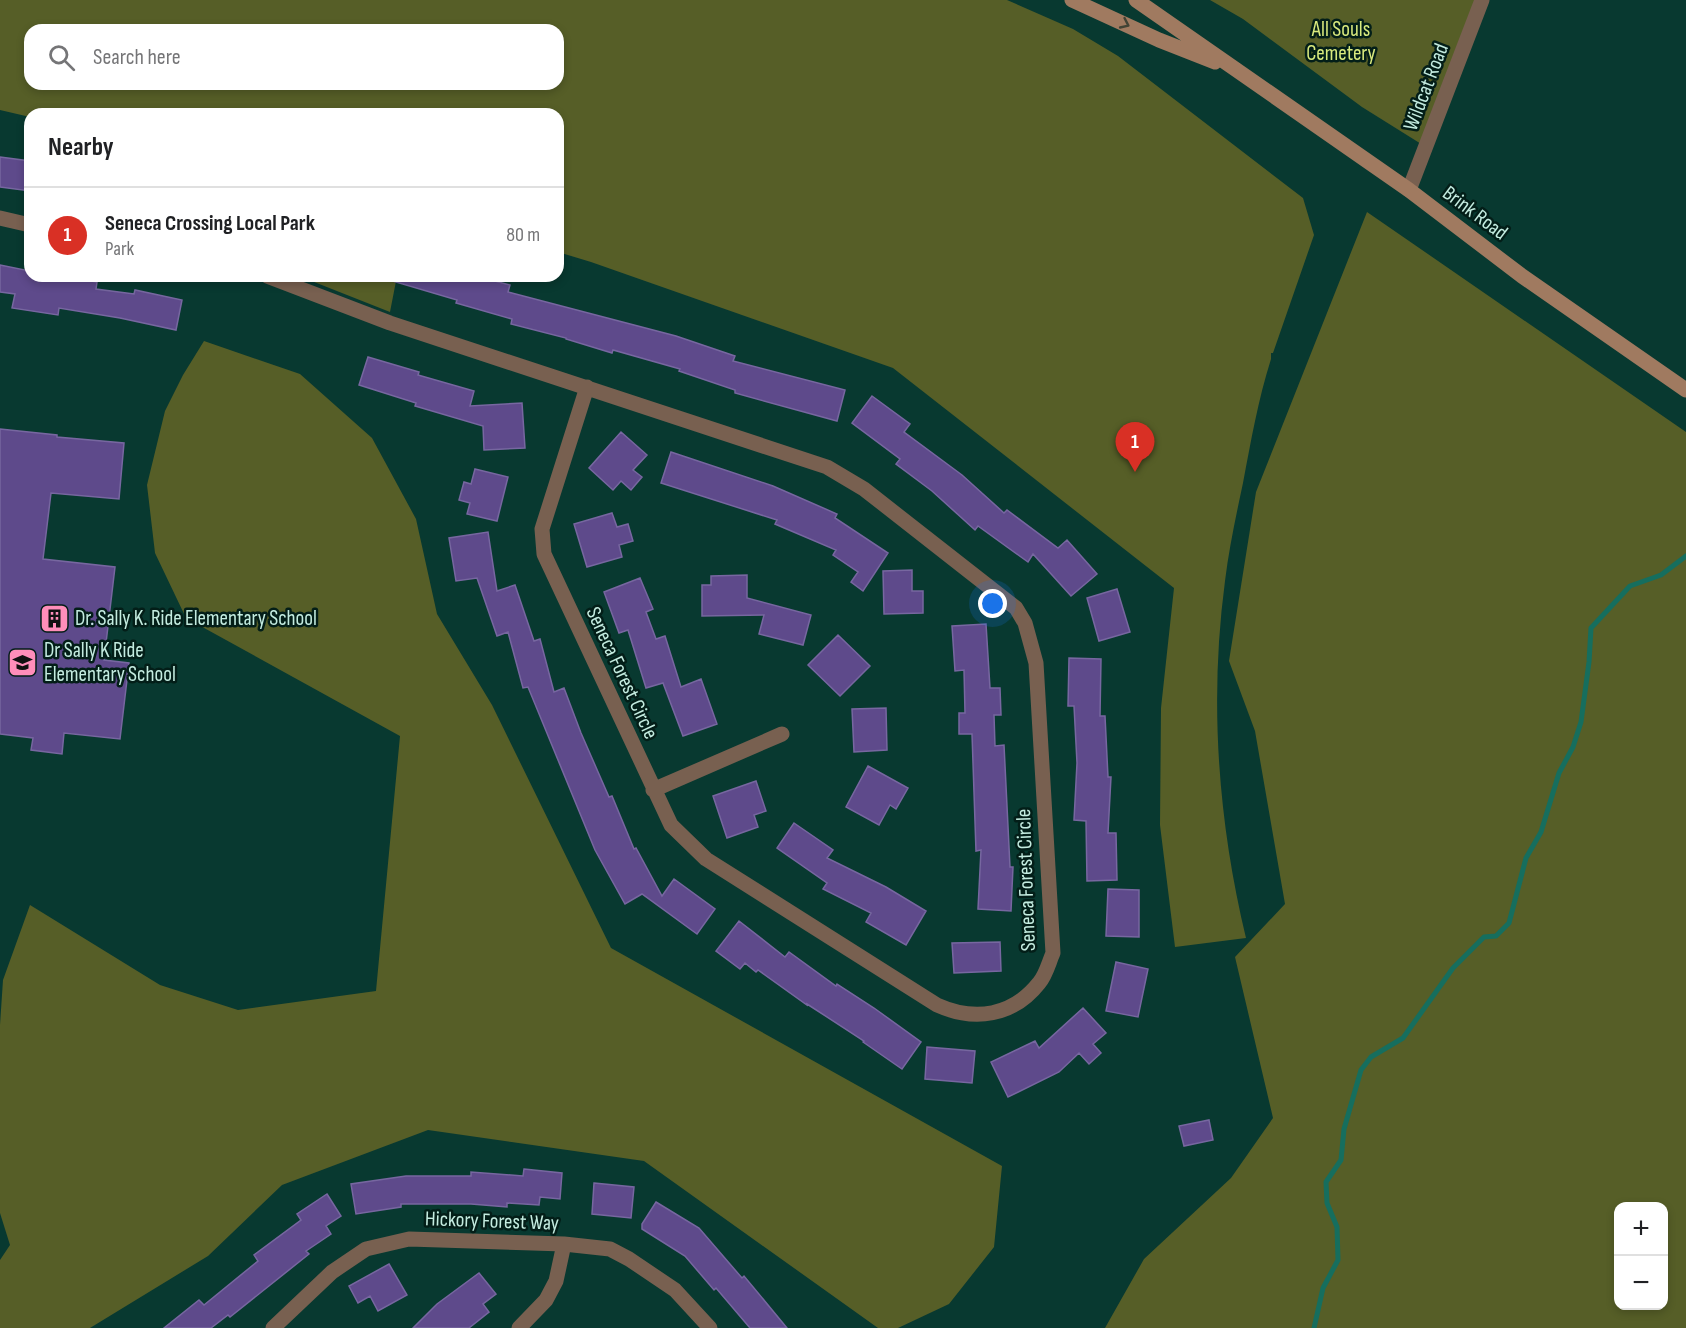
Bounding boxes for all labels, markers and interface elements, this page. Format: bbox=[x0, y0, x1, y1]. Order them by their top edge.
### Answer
one-way arrow bbox=[1119, 17, 1130, 29]
park label: All Souls Cemetery bbox=[1306, 17, 1376, 66]
search box bbox=[24, 24, 564, 90]
street label: Wildcat Road bbox=[1398, 40, 1454, 134]
icon: search bbox=[45, 41, 78, 74]
text: Search here bbox=[93, 44, 180, 71]
text: Nearby bbox=[48, 132, 114, 163]
street label: Brink Road bbox=[1438, 181, 1512, 245]
text: Seneca Crossing Local Park bbox=[105, 210, 315, 237]
text: 1 bbox=[64, 223, 71, 247]
text: 80 m bbox=[506, 223, 540, 247]
text: Park bbox=[105, 237, 134, 261]
pin: 1 bbox=[1116, 422, 1154, 472]
your location bbox=[978, 589, 1007, 618]
building icon: Dr. Sally K. Ride Elementary School bbox=[38, 602, 70, 634]
street label: Seneca Forest Circle bbox=[581, 603, 663, 743]
place label: Dr. Sally K. Ride Elementary School bbox=[75, 606, 317, 631]
place label: Dr Sally K Ride Elementary School bbox=[44, 638, 176, 687]
school or university icon: Dr Sally K Ride Elementary School bbox=[7, 646, 39, 678]
street label: Seneca Forest Circle bbox=[1011, 808, 1041, 952]
map controls bbox=[1614, 1202, 1668, 1310]
button: + bbox=[1614, 1202, 1668, 1256]
street label: Hickory Forest Way bbox=[425, 1206, 559, 1236]
button: − bbox=[1614, 1256, 1668, 1310]

